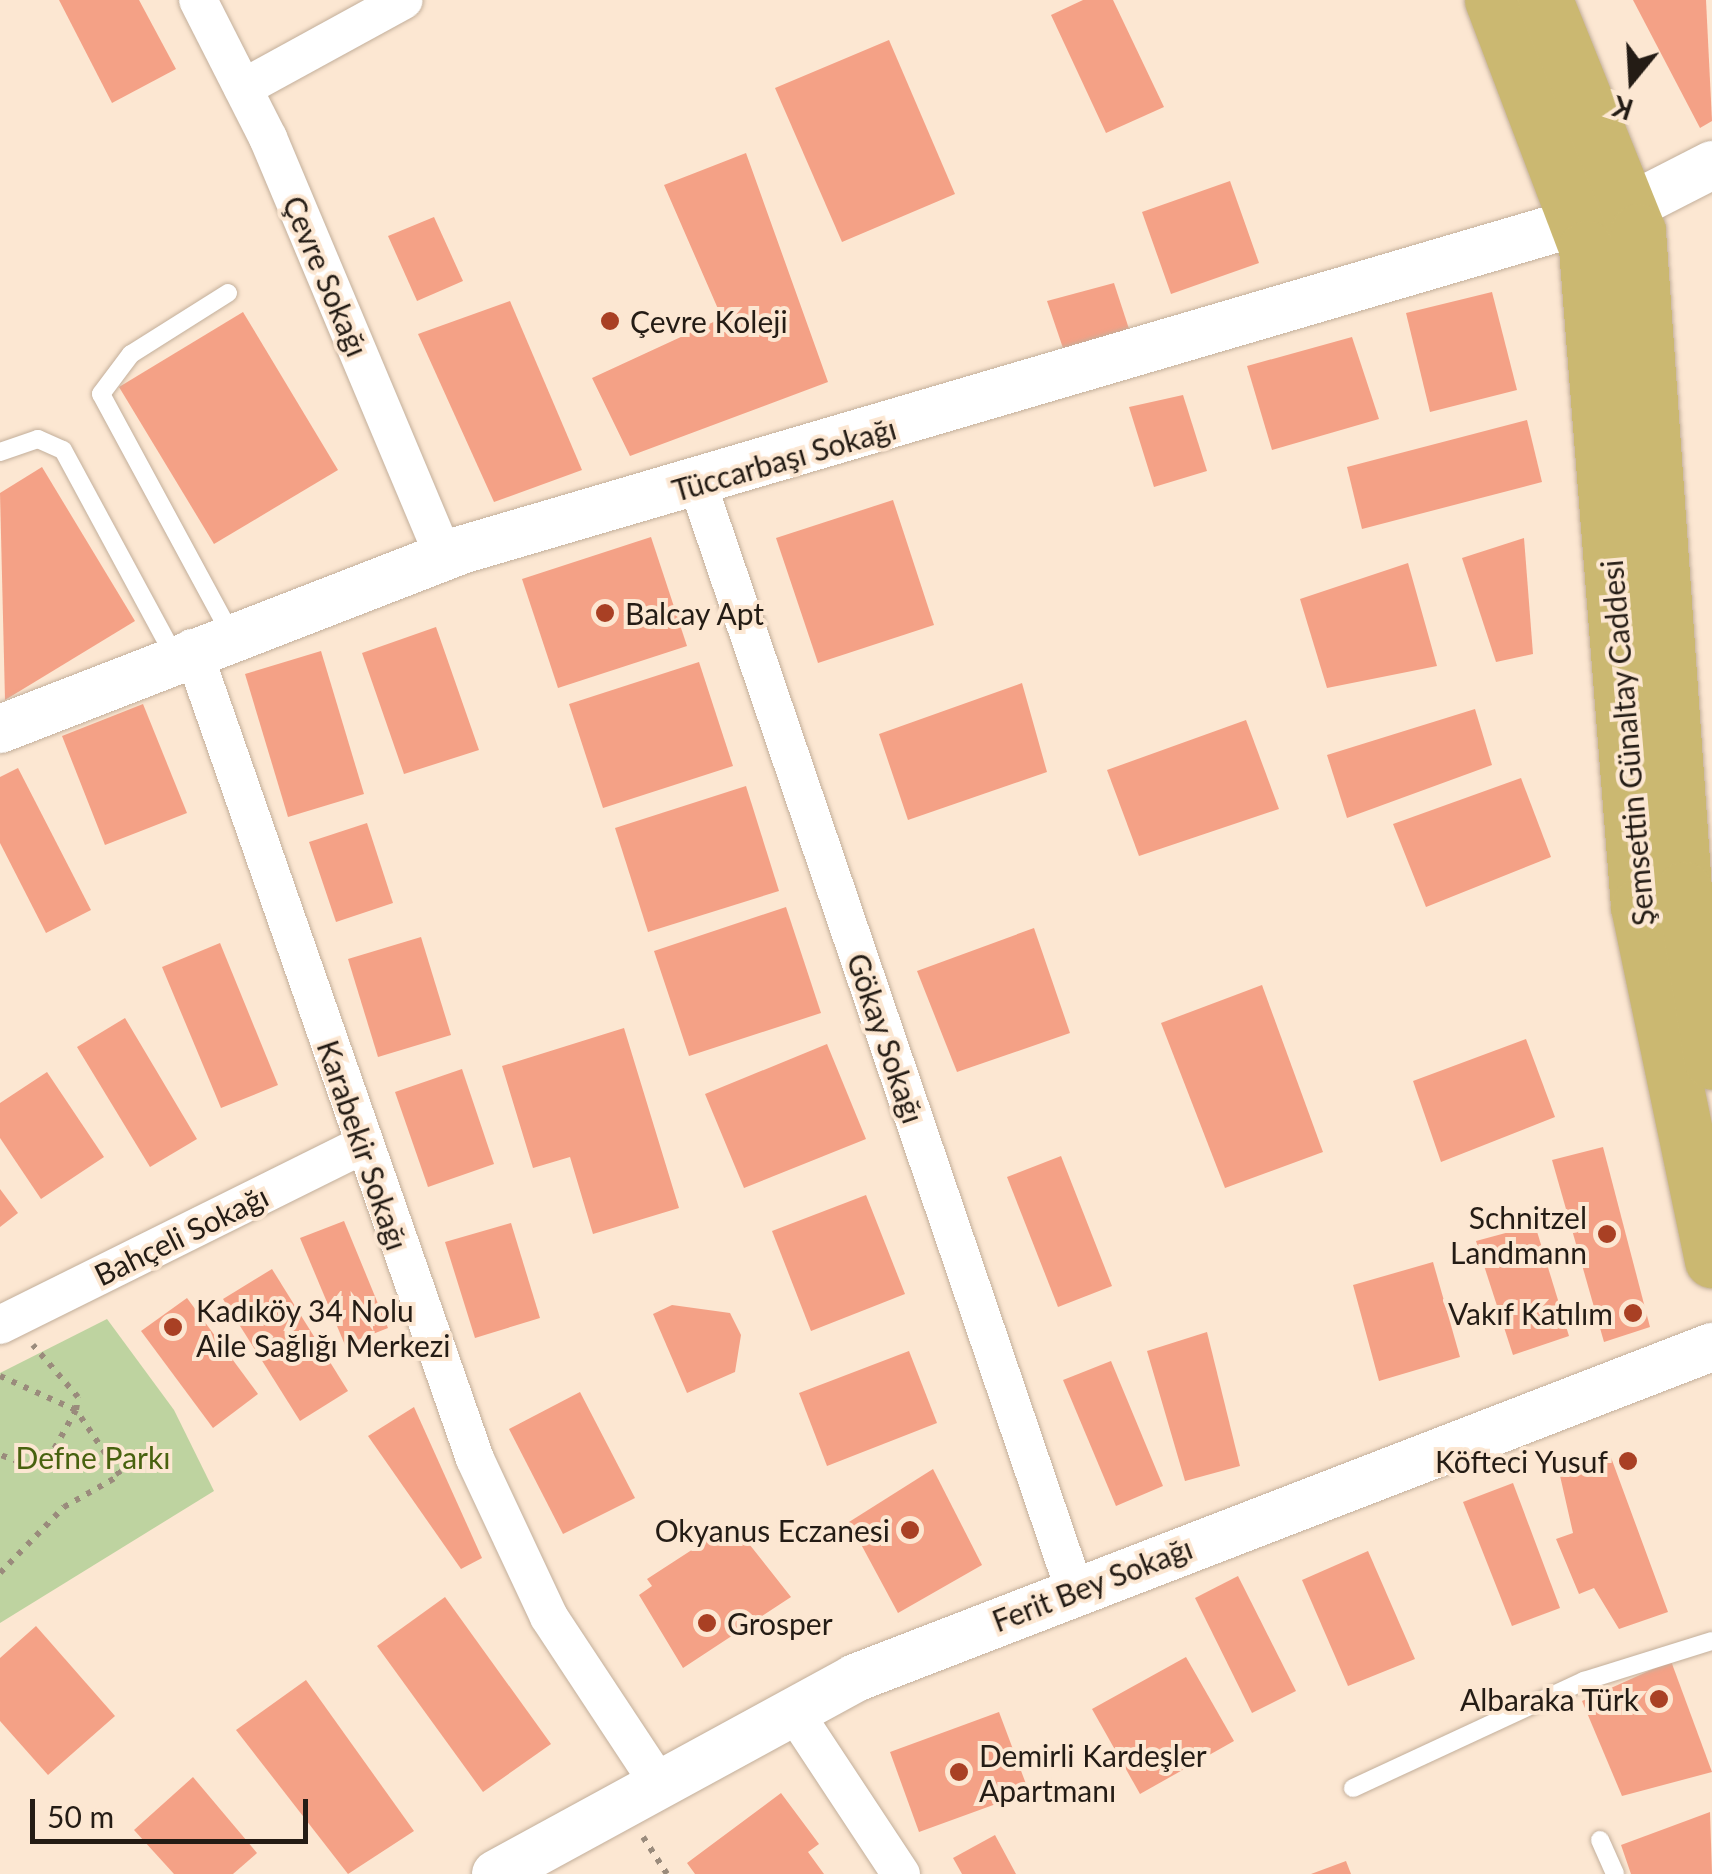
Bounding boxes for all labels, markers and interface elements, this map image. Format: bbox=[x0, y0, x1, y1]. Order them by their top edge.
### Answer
north arrow bbox=[1582, 30, 1682, 130]
text: K bbox=[1608, 89, 1637, 128]
street label: Çevre Sokağı bbox=[276, 190, 376, 362]
place label: Çevre Koleji bbox=[630, 303, 788, 339]
marker: Çevre Koleji bbox=[599, 310, 621, 332]
street label: Tüccarbaşı Sokağı bbox=[668, 410, 900, 508]
street label: Şemsettin Günaltay Caddesi bbox=[1593, 558, 1661, 928]
place label: Balcay Apt bbox=[625, 595, 766, 631]
marker: Balcay Apt bbox=[594, 602, 616, 624]
street label: Gökay Sokağı bbox=[840, 948, 932, 1128]
street label: Karabekir Sokağı bbox=[310, 1035, 416, 1255]
street label: Bahçeli Sokağı bbox=[88, 1177, 274, 1293]
place label: Schnitzel Landmann bbox=[1450, 1199, 1587, 1270]
marker: Schnitzel Landmann bbox=[1596, 1223, 1618, 1245]
place label: Kadıköy 34 Nolu Aile Sağlığı Merkezi bbox=[196, 1292, 451, 1362]
place label: Vakıf Katılım bbox=[1447, 1295, 1613, 1331]
marker: Vakıf Katılım bbox=[1622, 1302, 1644, 1324]
marker: Kadıköy 34 Nolu Aile Sağlığı Merkezi bbox=[160, 1314, 186, 1340]
park label: Defne Parkı bbox=[16, 1439, 170, 1475]
place label: Köfteci Yusuf bbox=[1434, 1443, 1608, 1479]
marker: Köfteci Yusuf bbox=[1617, 1450, 1639, 1472]
place label: Okyanus Eczanesi bbox=[655, 1512, 890, 1548]
marker: Okyanus Eczanesi bbox=[899, 1519, 921, 1541]
street label: Ferit Bey Sokağı bbox=[987, 1529, 1197, 1639]
place label: Grosper bbox=[727, 1605, 833, 1641]
marker: Grosper bbox=[696, 1612, 718, 1634]
place label: Albaraka Türk bbox=[1459, 1681, 1639, 1717]
marker: Albaraka Türk bbox=[1648, 1688, 1670, 1710]
place label: Demirli Kardeşler Apartmanı bbox=[979, 1737, 1207, 1808]
marker: Demirli Kardeşler Apartmanı bbox=[948, 1761, 970, 1783]
scale bar bbox=[35, 1779, 312, 1841]
text: 50 m bbox=[47, 1798, 114, 1834]

